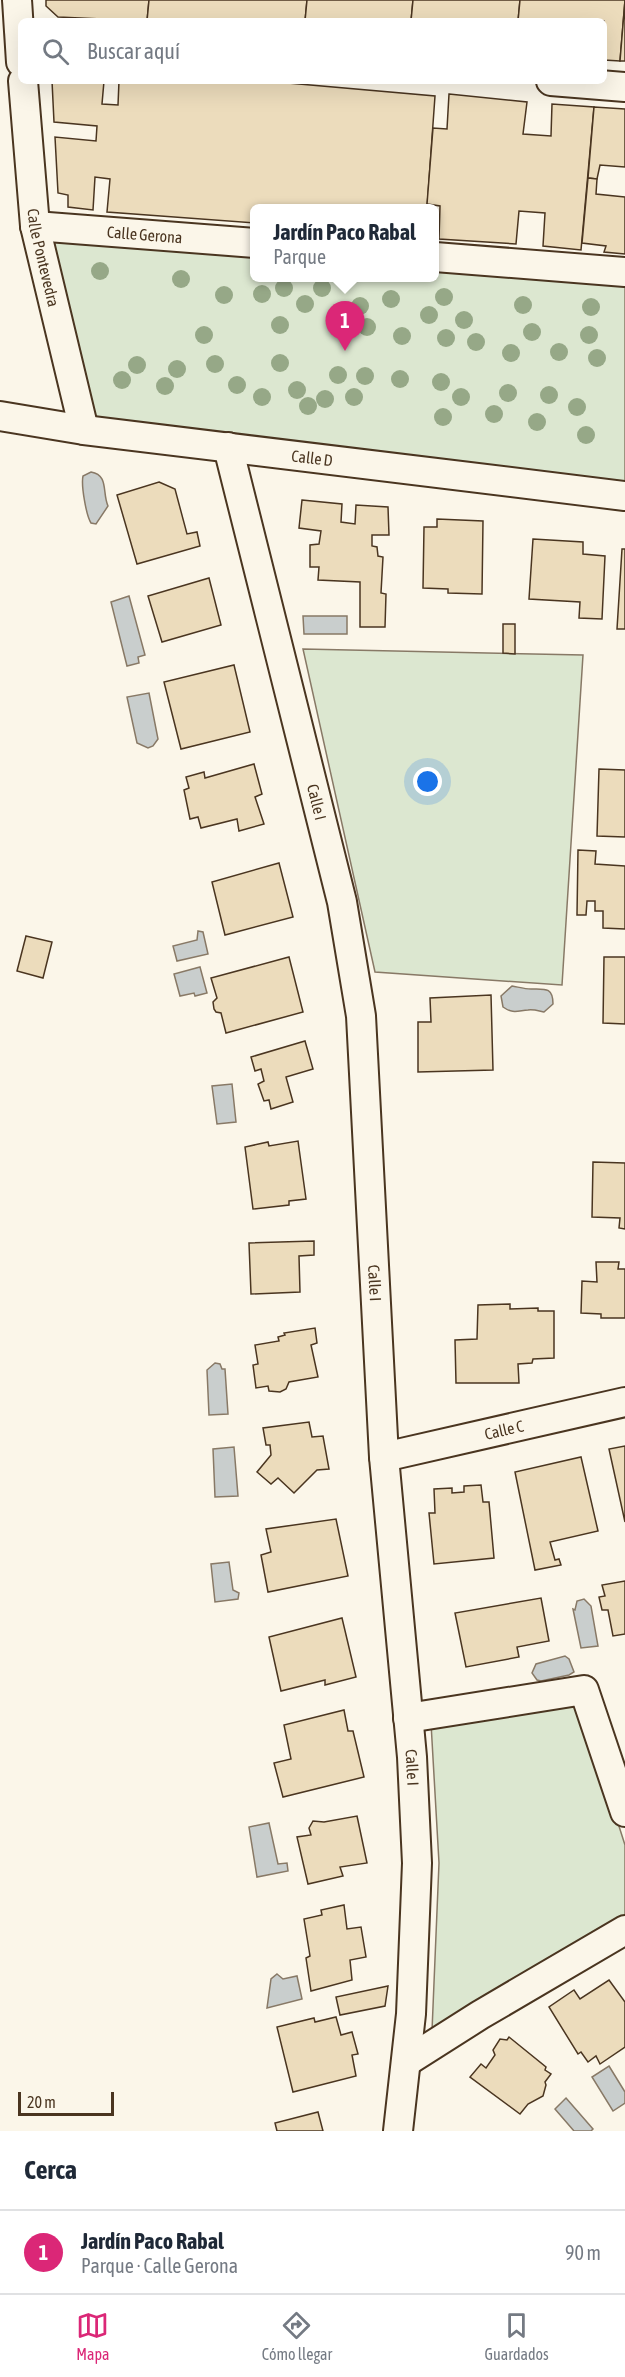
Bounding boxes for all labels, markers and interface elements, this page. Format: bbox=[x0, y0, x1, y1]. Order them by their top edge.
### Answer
search box bbox=[18, 18, 607, 84]
icon: search bbox=[39, 35, 72, 68]
text: Buscar aquí bbox=[87, 38, 180, 64]
popup bbox=[250, 204, 439, 282]
street label: Calle Pontevedra bbox=[25, 208, 63, 308]
text: Jardín Paco Rabal bbox=[273, 219, 416, 245]
street label: Calle Gerona bbox=[106, 223, 183, 246]
text: Parque bbox=[273, 245, 326, 268]
pin: 1 bbox=[326, 302, 364, 351]
street label: Calle D bbox=[290, 446, 334, 469]
your location bbox=[413, 767, 442, 796]
street label: Calle I bbox=[304, 782, 330, 822]
street label: Calle I bbox=[365, 1264, 385, 1302]
street label: Calle C bbox=[483, 1416, 525, 1443]
street label: Calle I bbox=[402, 1748, 422, 1786]
scale bar bbox=[18, 2089, 114, 2116]
text: 20 m bbox=[27, 2093, 56, 2111]
text: Cerca bbox=[24, 2155, 77, 2185]
text: Jardín Paco Rabal bbox=[81, 2228, 224, 2254]
text: 1 bbox=[39, 2241, 48, 2264]
text: 90 m bbox=[565, 2241, 601, 2264]
text: Parque · Calle Gerona bbox=[81, 2254, 238, 2277]
tab: Mapa bbox=[76, 2309, 109, 2363]
tab: Cómo llegar bbox=[262, 2309, 332, 2363]
tab: Guardados bbox=[485, 2309, 549, 2363]

